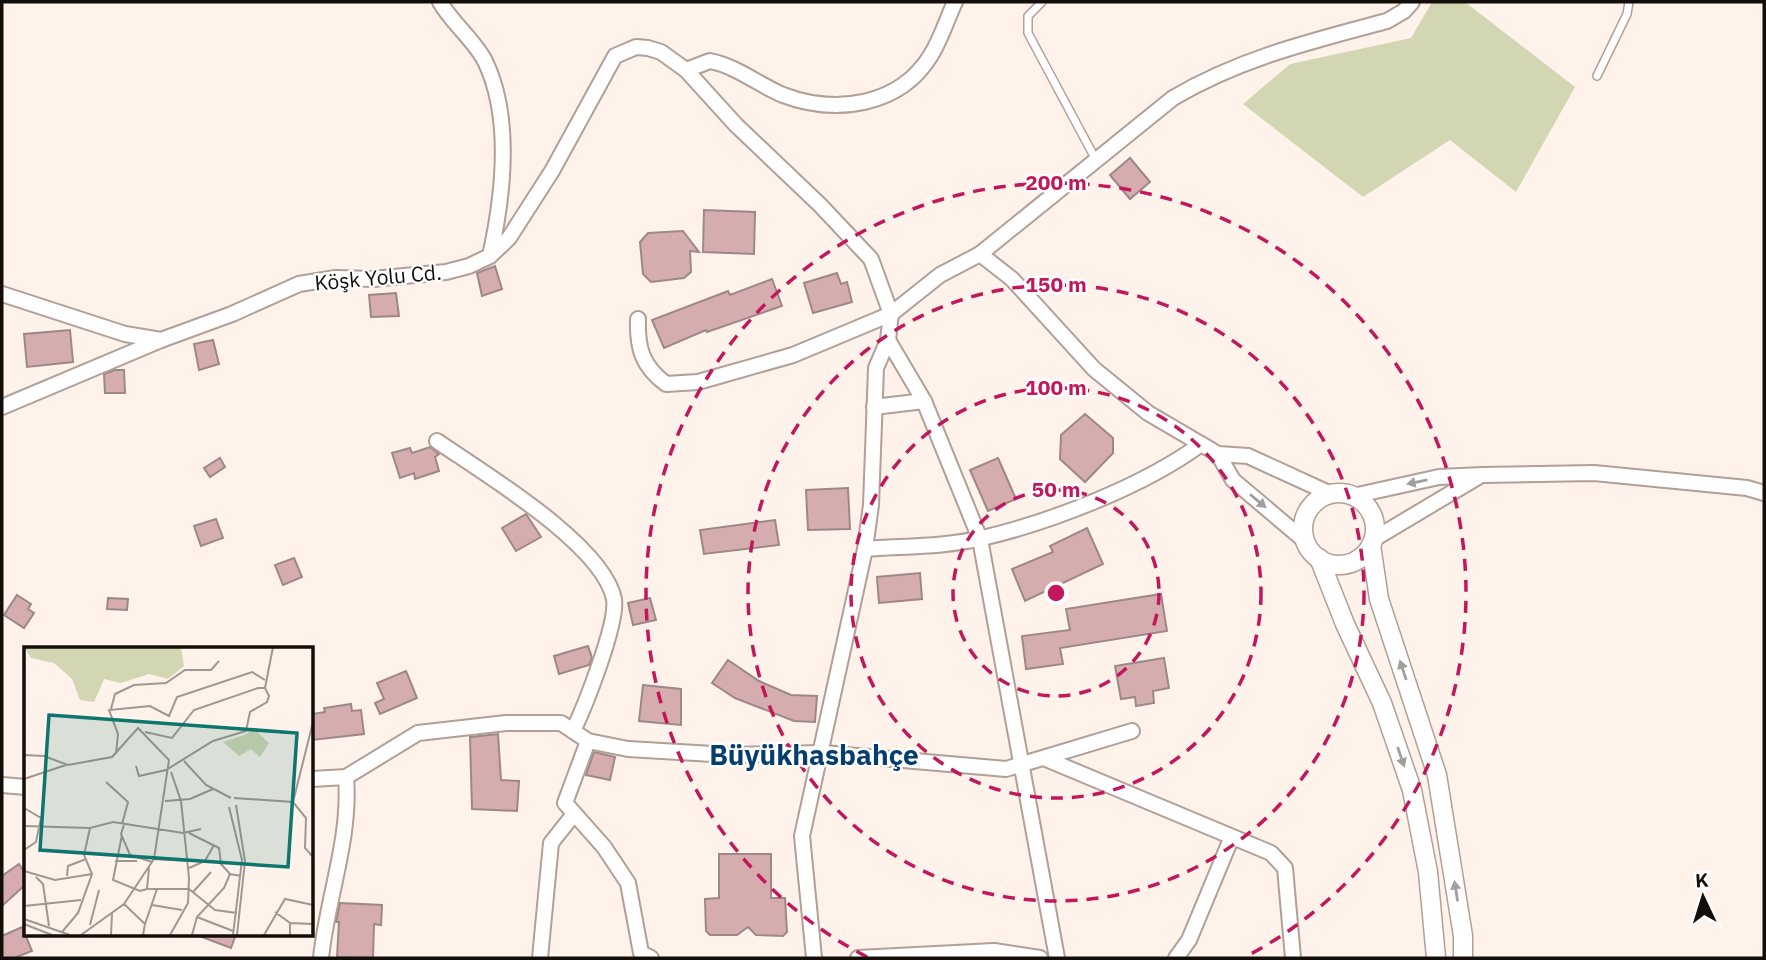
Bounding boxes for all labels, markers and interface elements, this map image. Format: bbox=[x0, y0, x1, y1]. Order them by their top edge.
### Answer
text: 200 m bbox=[1025, 168, 1087, 196]
street label: Köşk Yolu Cd. bbox=[313, 257, 443, 297]
text: 150 m bbox=[1025, 270, 1087, 298]
text: 100 m bbox=[1025, 373, 1087, 401]
text: 50 m bbox=[1032, 475, 1080, 503]
one-way arrow bbox=[1406, 476, 1428, 487]
one-way arrow bbox=[1249, 493, 1266, 508]
centre of rings bbox=[1044, 581, 1068, 605]
inset map bbox=[24, 647, 313, 936]
one-way arrow bbox=[1398, 659, 1408, 680]
district label: Büyükhasbahçe bbox=[709, 736, 919, 773]
one-way arrow bbox=[1396, 747, 1407, 768]
north arrow bbox=[1668, 862, 1738, 932]
text: K bbox=[1694, 868, 1709, 892]
one-way arrow bbox=[1450, 880, 1461, 902]

